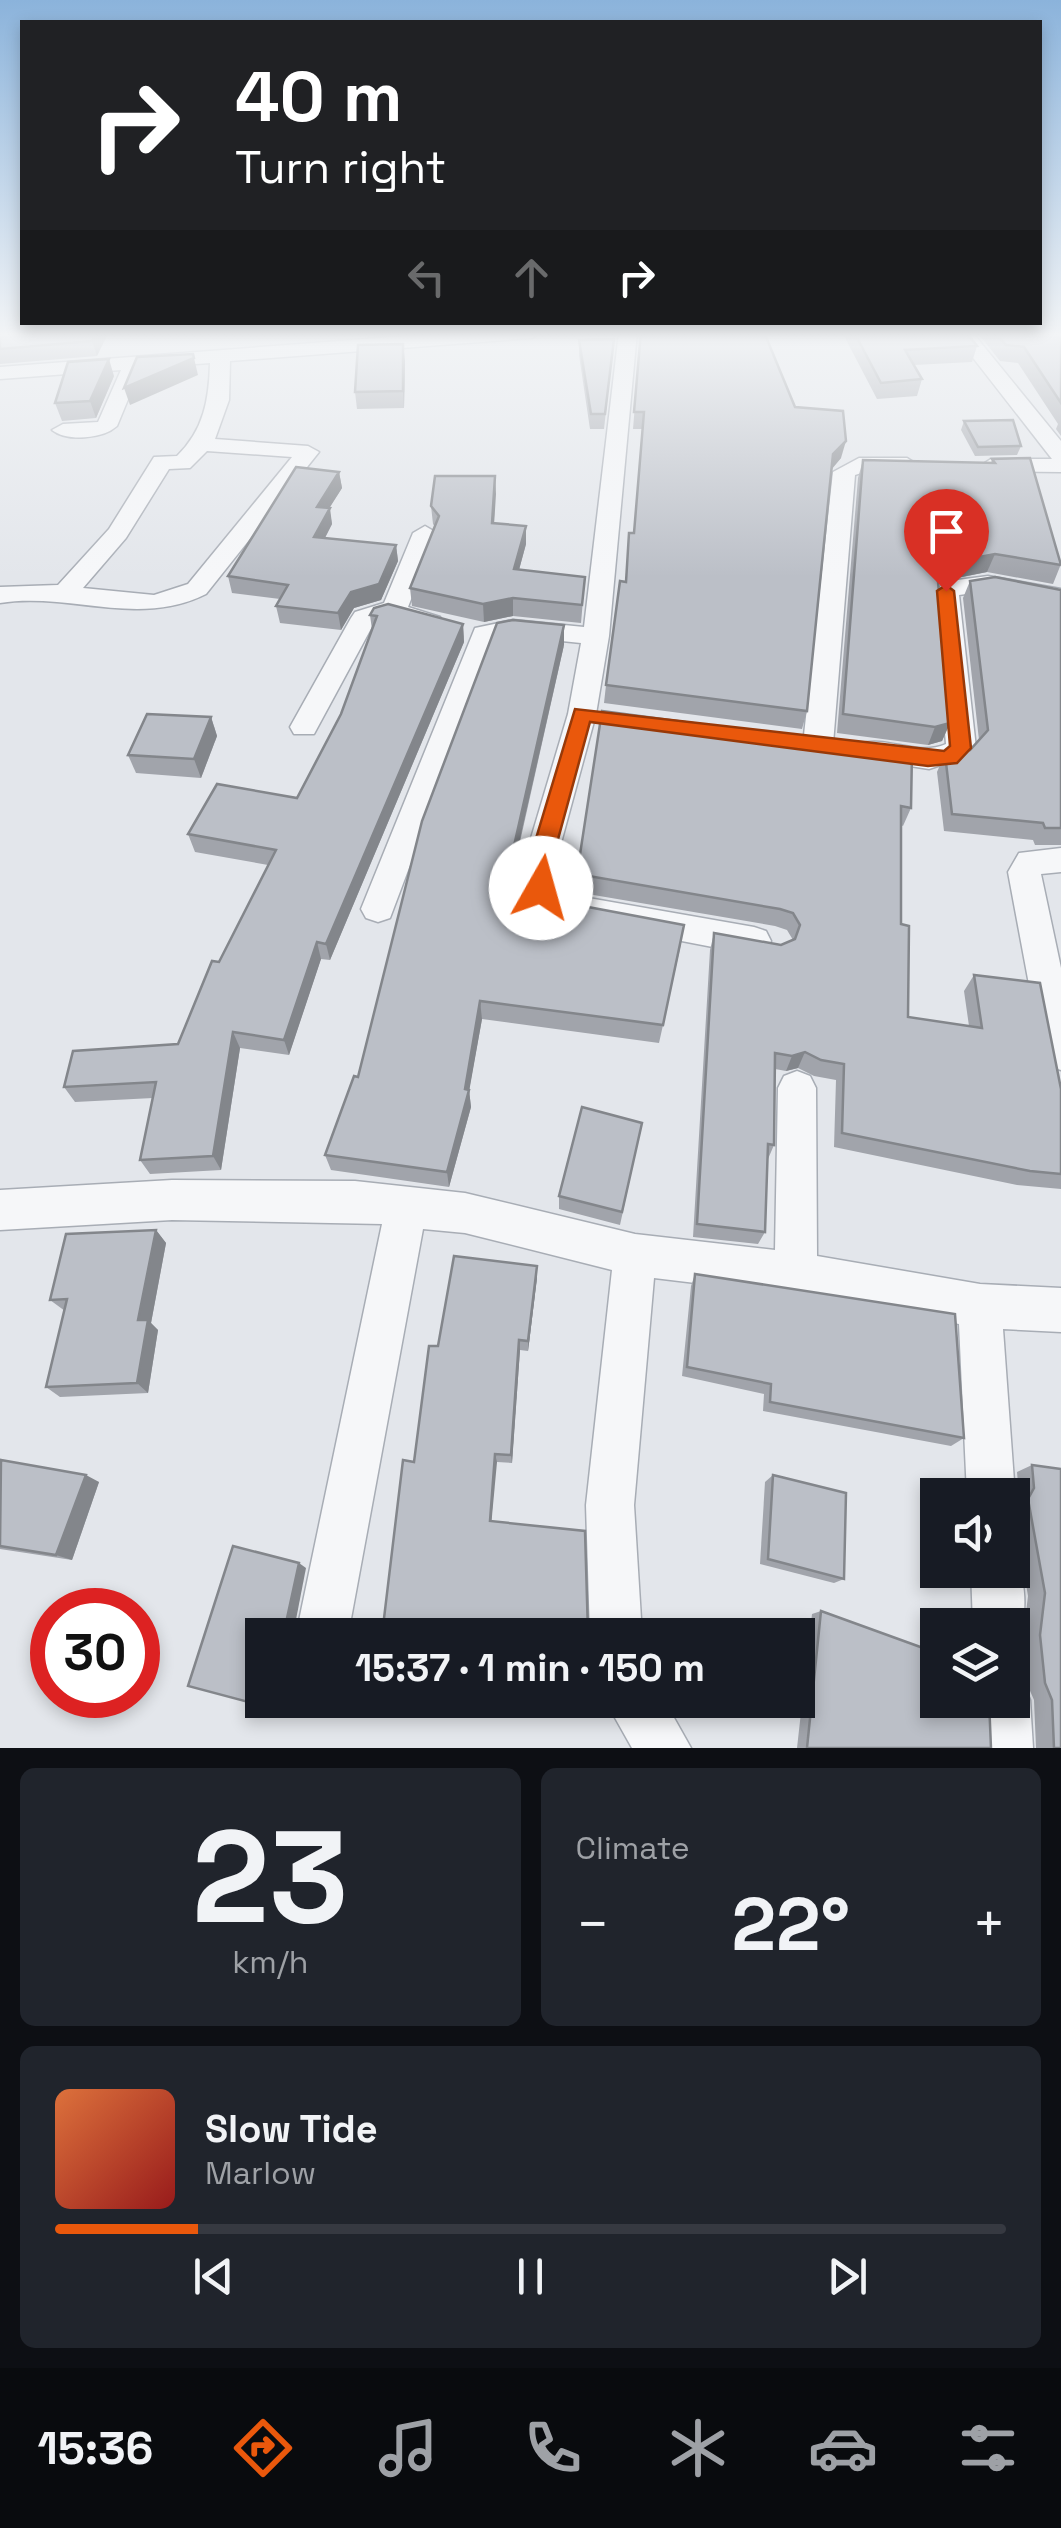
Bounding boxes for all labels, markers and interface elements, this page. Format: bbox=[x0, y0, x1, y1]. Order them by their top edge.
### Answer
text: 40 m bbox=[235, 52, 402, 141]
icon: right bbox=[70, 60, 200, 190]
text: Turn right bbox=[235, 139, 446, 196]
icon: left bbox=[399, 250, 454, 305]
icon: ahead bbox=[504, 250, 559, 305]
icon: right bbox=[609, 250, 664, 305]
pin bbox=[904, 489, 989, 592]
icon: arrive bbox=[919, 504, 974, 559]
position arrow bbox=[489, 836, 593, 940]
map controls bbox=[920, 1478, 1030, 1718]
button: sound bbox=[920, 1478, 1030, 1588]
speed limit sign: 30 bbox=[30, 1588, 160, 1718]
button: layers bbox=[920, 1608, 1030, 1718]
text: 15:37 · 1 min · 150 m bbox=[355, 1644, 705, 1692]
text: 23 bbox=[192, 1794, 348, 1960]
text: Climate bbox=[576, 1828, 690, 1868]
text: 22° bbox=[731, 1876, 850, 1972]
text: − bbox=[576, 1889, 610, 1959]
text: + bbox=[972, 1889, 1006, 1959]
text: km/h bbox=[232, 1942, 308, 1982]
text: Slow Tide bbox=[205, 2105, 378, 2153]
text: Marlow bbox=[205, 2153, 316, 2193]
icon: previous bbox=[186, 2249, 241, 2304]
icon: pause bbox=[503, 2249, 558, 2304]
icon: next bbox=[820, 2249, 875, 2304]
icon: directions bbox=[228, 2413, 298, 2483]
icon: music bbox=[373, 2413, 443, 2483]
icon: phone bbox=[518, 2413, 588, 2483]
icon: climate bbox=[663, 2413, 733, 2483]
icon: car bbox=[808, 2413, 878, 2483]
icon: filters bbox=[953, 2413, 1023, 2483]
text: 15:36 bbox=[38, 2420, 153, 2477]

